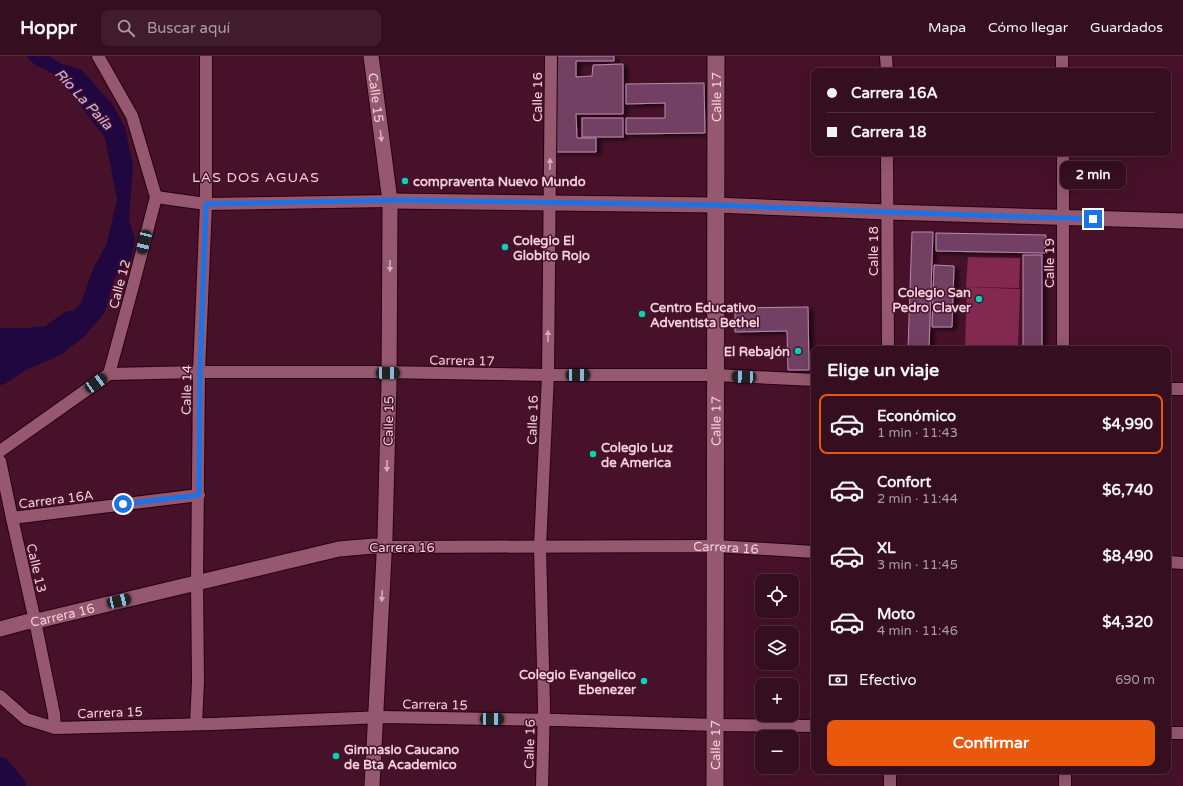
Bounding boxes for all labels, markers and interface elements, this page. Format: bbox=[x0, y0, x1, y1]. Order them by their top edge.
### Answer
search box bbox=[101, 10, 381, 46]
text: Hoppr bbox=[20, 17, 77, 39]
icon: search bbox=[115, 17, 137, 39]
text: Buscar aquí bbox=[147, 19, 230, 37]
text: Mapa bbox=[928, 19, 966, 36]
text: Cómo llegar bbox=[988, 19, 1068, 36]
text: Guardados bbox=[1090, 19, 1163, 36]
water label: Río La Paila bbox=[51, 65, 117, 134]
street label: Calle 15 bbox=[364, 72, 387, 124]
street label: Calle 16 bbox=[530, 72, 546, 122]
street label: Calle 17 bbox=[709, 72, 725, 122]
text: Carrera 16A bbox=[851, 84, 938, 102]
text: Carrera 18 bbox=[851, 123, 927, 141]
one-way arrow bbox=[378, 130, 384, 142]
one-way arrow bbox=[547, 157, 553, 170]
callout: 2 min bbox=[1060, 161, 1126, 189]
text: 2 min bbox=[1076, 167, 1110, 183]
district label: LAS DOS AGUAS bbox=[192, 169, 320, 186]
place label: compraventa Nuevo Mundo bbox=[413, 174, 586, 190]
marker: compraventa Nuevo Mundo bbox=[400, 176, 410, 186]
route end bbox=[1084, 210, 1102, 228]
street label: Calle 18 bbox=[866, 226, 882, 276]
car bbox=[135, 229, 153, 255]
place label: Colegio El Globito Rojo bbox=[513, 233, 590, 264]
street label: Calle 19 bbox=[1042, 238, 1058, 288]
marker: Colegio El Globito Rojo bbox=[500, 242, 510, 252]
street label: Calle 12 bbox=[106, 258, 134, 310]
one-way arrow bbox=[386, 260, 393, 272]
place label: Colegio San Pedro Claver bbox=[892, 285, 972, 316]
marker: Colegio San Pedro Claver bbox=[974, 294, 984, 304]
place label: Centro Educativo Adventista Bethel bbox=[650, 300, 760, 331]
marker: Centro Educativo Adventista Bethel bbox=[637, 309, 647, 319]
one-way arrow bbox=[545, 329, 551, 342]
place label: El Rebajón bbox=[724, 344, 790, 360]
marker: El Rebajón bbox=[793, 346, 803, 356]
street label: Carrera 17 bbox=[429, 352, 495, 370]
text: Elige un viaje bbox=[827, 359, 939, 381]
street label: Calle 14 bbox=[179, 365, 195, 415]
car bbox=[376, 367, 400, 379]
car bbox=[566, 369, 590, 381]
car bbox=[83, 371, 109, 395]
car bbox=[732, 371, 756, 383]
street label: Calle 16 bbox=[524, 395, 542, 445]
street label: Calle 15 bbox=[381, 396, 397, 446]
street label: Calle 17 bbox=[708, 396, 725, 446]
icon: car bbox=[829, 406, 865, 442]
text: Económico bbox=[877, 407, 956, 425]
text: $4,990 bbox=[1102, 415, 1153, 433]
text: 1 min · 11:43 bbox=[877, 425, 958, 441]
place label: Colegio Luz de America bbox=[601, 440, 673, 471]
marker: Colegio Luz de America bbox=[588, 449, 598, 459]
one-way arrow bbox=[384, 460, 390, 473]
icon: car bbox=[829, 472, 865, 508]
text: Confort bbox=[877, 473, 931, 491]
text: $6,740 bbox=[1102, 481, 1153, 499]
street label: Carrera 16A bbox=[18, 487, 95, 513]
text: 2 min · 11:44 bbox=[877, 491, 958, 507]
route start bbox=[114, 495, 132, 513]
icon: car bbox=[829, 538, 865, 574]
street label: Carrera 16 bbox=[693, 539, 759, 558]
text: XL bbox=[877, 539, 896, 557]
street label: Carrera 16 bbox=[369, 540, 435, 556]
street label: Calle 13 bbox=[23, 542, 49, 594]
text: $8,490 bbox=[1102, 547, 1153, 565]
text: 3 min · 11:45 bbox=[877, 557, 958, 573]
map controls bbox=[755, 574, 799, 774]
button: locate bbox=[755, 574, 799, 618]
one-way arrow bbox=[379, 590, 386, 602]
car bbox=[106, 592, 132, 610]
street label: Carrera 16 bbox=[29, 601, 96, 630]
icon: car bbox=[829, 604, 865, 640]
text: Moto bbox=[877, 605, 915, 623]
text: $4,320 bbox=[1102, 613, 1153, 631]
text: 4 min · 11:46 bbox=[877, 623, 958, 639]
button: layers bbox=[755, 626, 799, 670]
place label: Colegio Evangelico Ebenezer bbox=[519, 667, 637, 698]
icon: cash bbox=[827, 669, 849, 691]
text: Efectivo bbox=[859, 671, 917, 689]
text: 690 m bbox=[1115, 672, 1155, 688]
marker: Colegio Evangelico Ebenezer bbox=[639, 676, 649, 686]
button: + bbox=[755, 678, 799, 722]
street label: Carrera 15 bbox=[402, 696, 468, 714]
street label: Carrera 15 bbox=[77, 704, 143, 722]
car bbox=[480, 713, 504, 725]
street label: Calle 16 bbox=[521, 719, 539, 769]
street label: Calle 17 bbox=[708, 720, 724, 770]
button: Confirmar bbox=[827, 720, 1155, 766]
button: − bbox=[755, 730, 799, 774]
place label: Gimnasio Caucano de Bta Academico bbox=[344, 742, 459, 773]
marker: Gimnasio Caucano de Bta Academico bbox=[331, 751, 341, 761]

